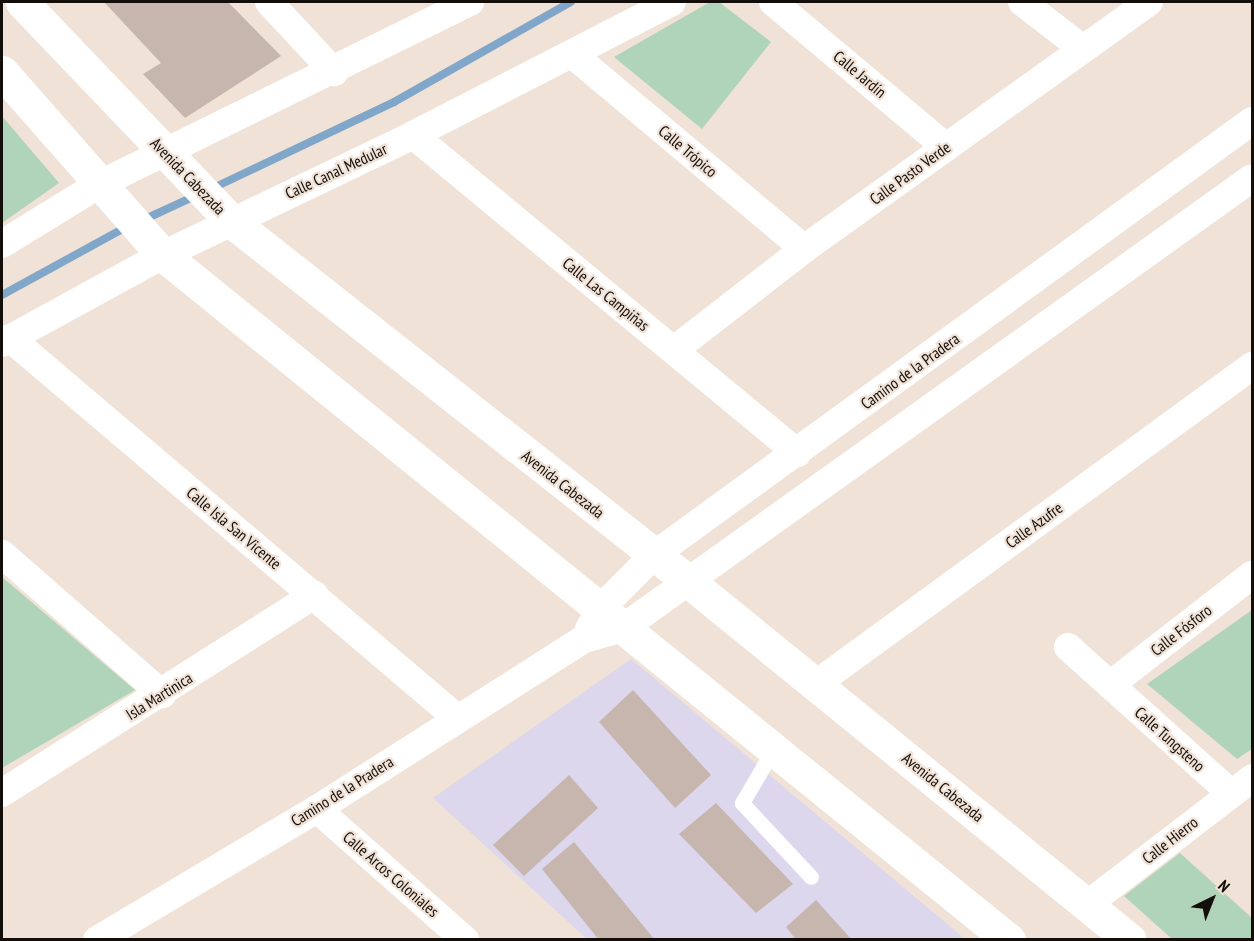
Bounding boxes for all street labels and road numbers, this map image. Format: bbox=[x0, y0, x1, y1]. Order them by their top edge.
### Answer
street label: Calle Jardín bbox=[830, 46, 890, 102]
street label: Calle Trópico bbox=[655, 121, 721, 181]
street label: Avenida Cabezada bbox=[147, 134, 229, 218]
street label: Calle Pasto Verde bbox=[866, 137, 954, 209]
street label: Calle Canal Medular bbox=[282, 139, 390, 203]
street label: Calle Las Campiñas bbox=[559, 253, 653, 335]
street label: Camino de la Pradera bbox=[857, 329, 963, 413]
street label: Avenida Cabezada bbox=[518, 446, 608, 522]
street label: Calle Isla San Vicente bbox=[183, 483, 285, 573]
street label: Calle Azufre bbox=[1002, 498, 1066, 552]
street label: Calle Fósforo bbox=[1147, 600, 1215, 660]
street label: Isla Martinica bbox=[122, 668, 196, 724]
street label: Calle Tungsteno bbox=[1131, 702, 1209, 776]
street label: Avenida Cabezada bbox=[898, 748, 988, 826]
street label: Camino de la Pradera bbox=[287, 752, 397, 830]
street label: Calle Hierro bbox=[1138, 812, 1202, 868]
street label: Calle Arcos Coloniales bbox=[339, 827, 443, 921]

